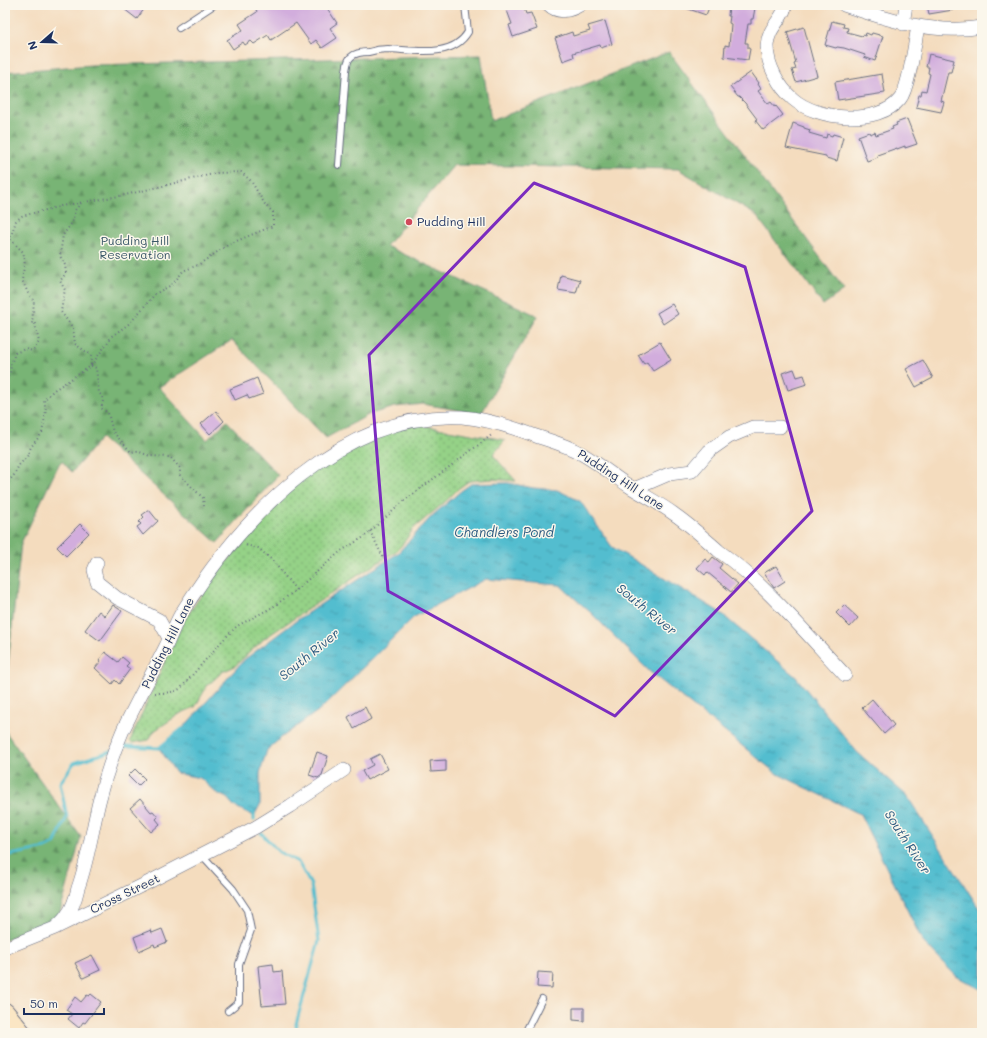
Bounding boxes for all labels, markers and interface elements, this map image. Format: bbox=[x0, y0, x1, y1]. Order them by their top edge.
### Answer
north arrow bbox=[22, 22, 62, 62]
text: N bbox=[24, 39, 41, 52]
place label: Pudding Hill bbox=[417, 213, 486, 229]
marker: Pudding Hill bbox=[404, 217, 414, 227]
park label: Pudding Hill Reservation bbox=[100, 232, 170, 262]
street label: Pudding Hill Lane bbox=[575, 445, 668, 513]
water label: Chandlers Pond bbox=[454, 523, 555, 540]
water label: South River bbox=[614, 579, 681, 639]
street label: Pudding Hill Lane bbox=[137, 594, 197, 691]
water label: South River bbox=[275, 624, 343, 683]
water label: South River bbox=[881, 806, 936, 877]
street label: Cross Street bbox=[87, 869, 162, 917]
scale bar bbox=[24, 990, 104, 1016]
text: 50 m bbox=[30, 995, 58, 1011]

